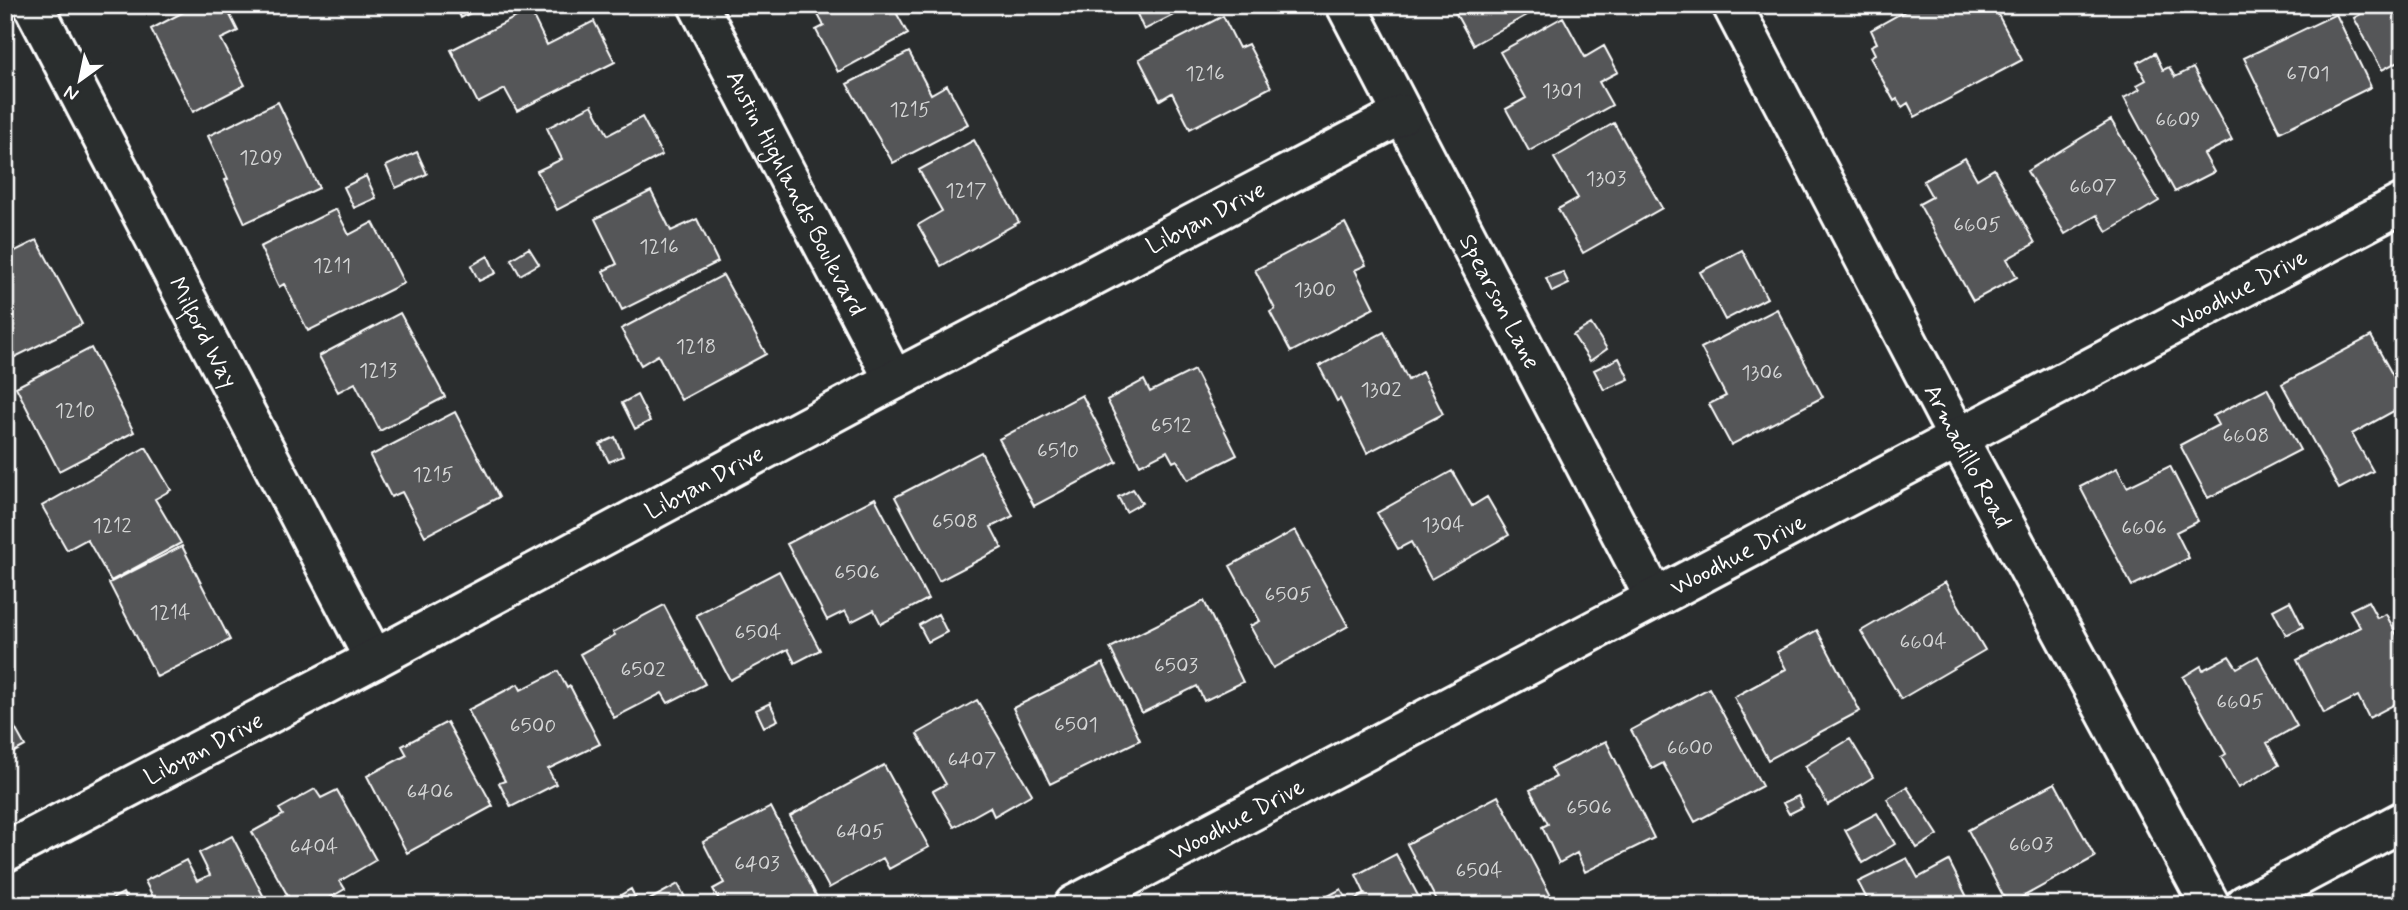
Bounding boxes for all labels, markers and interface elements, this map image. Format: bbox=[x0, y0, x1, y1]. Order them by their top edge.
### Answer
north arrow bbox=[46, 46, 116, 116]
house number: 1216 bbox=[1185, 60, 1225, 88]
house number: 6701 bbox=[2286, 60, 2330, 88]
street label: Austin Highlands Boulevard bbox=[718, 65, 872, 322]
house number: 1301 bbox=[1542, 77, 1582, 105]
text: N bbox=[59, 79, 84, 107]
house number: 1215 bbox=[889, 96, 931, 124]
house number: 6609 bbox=[2155, 106, 2201, 134]
house number: 1209 bbox=[239, 144, 283, 172]
house number: 1303 bbox=[1586, 165, 1627, 193]
house number: 6607 bbox=[2069, 173, 2117, 201]
street label: Libyan Drive bbox=[1141, 175, 1271, 262]
house number: 1217 bbox=[945, 177, 987, 205]
house number: 6605 bbox=[1953, 211, 2001, 239]
street label: Spearson Lane bbox=[1451, 229, 1547, 375]
house number: 1216 bbox=[639, 233, 679, 261]
street label: Woodhue Drive bbox=[2167, 242, 2313, 339]
house number: 1211 bbox=[313, 252, 351, 280]
street label: Milford Way bbox=[161, 272, 244, 394]
house number: 1300 bbox=[1294, 276, 1336, 304]
house number: 1218 bbox=[676, 333, 716, 361]
house number: 1213 bbox=[359, 357, 398, 385]
house number: 1306 bbox=[1741, 359, 1783, 387]
house number: 1302 bbox=[1360, 376, 1402, 404]
street label: Armadillo Road bbox=[1916, 379, 2018, 534]
house number: 1210 bbox=[55, 397, 95, 425]
house number: 6512 bbox=[1151, 412, 1191, 440]
house number: 6608 bbox=[2223, 422, 2269, 450]
house number: 6510 bbox=[1037, 437, 1079, 465]
street label: Libyan Drive bbox=[640, 439, 770, 528]
house number: 1215 bbox=[412, 461, 454, 489]
street label: Woodhue Drive bbox=[1666, 507, 1812, 604]
house number: 6508 bbox=[932, 508, 978, 536]
house number: 1304 bbox=[1421, 511, 1465, 539]
house number: 1212 bbox=[93, 512, 131, 540]
house number: 6606 bbox=[2121, 514, 2167, 542]
house number: 6506 bbox=[834, 559, 880, 587]
house number: 6505 bbox=[1264, 581, 1312, 609]
house number: 1214 bbox=[150, 599, 190, 627]
house number: 6504 bbox=[735, 619, 781, 647]
house number: 6604 bbox=[1899, 628, 1947, 656]
house number: 6503 bbox=[1154, 652, 1199, 680]
house number: 6502 bbox=[621, 656, 665, 684]
house number: 6605 bbox=[2216, 688, 2264, 716]
street label: Libyan Drive bbox=[139, 706, 269, 793]
house number: 6501 bbox=[1054, 711, 1098, 739]
house number: 6500 bbox=[510, 712, 556, 740]
house number: 6600 bbox=[1667, 734, 1713, 762]
house number: 6407 bbox=[948, 746, 997, 774]
street label: Woodhue Drive bbox=[1164, 772, 1311, 869]
house number: 6406 bbox=[407, 778, 453, 806]
house number: 6506 bbox=[1566, 794, 1612, 822]
house number: 6405 bbox=[836, 818, 884, 846]
house number: 6603 bbox=[2009, 831, 2054, 859]
house number: 6404 bbox=[290, 833, 338, 861]
house number: 6403 bbox=[734, 850, 780, 878]
house number: 6504 bbox=[1456, 857, 1502, 885]

